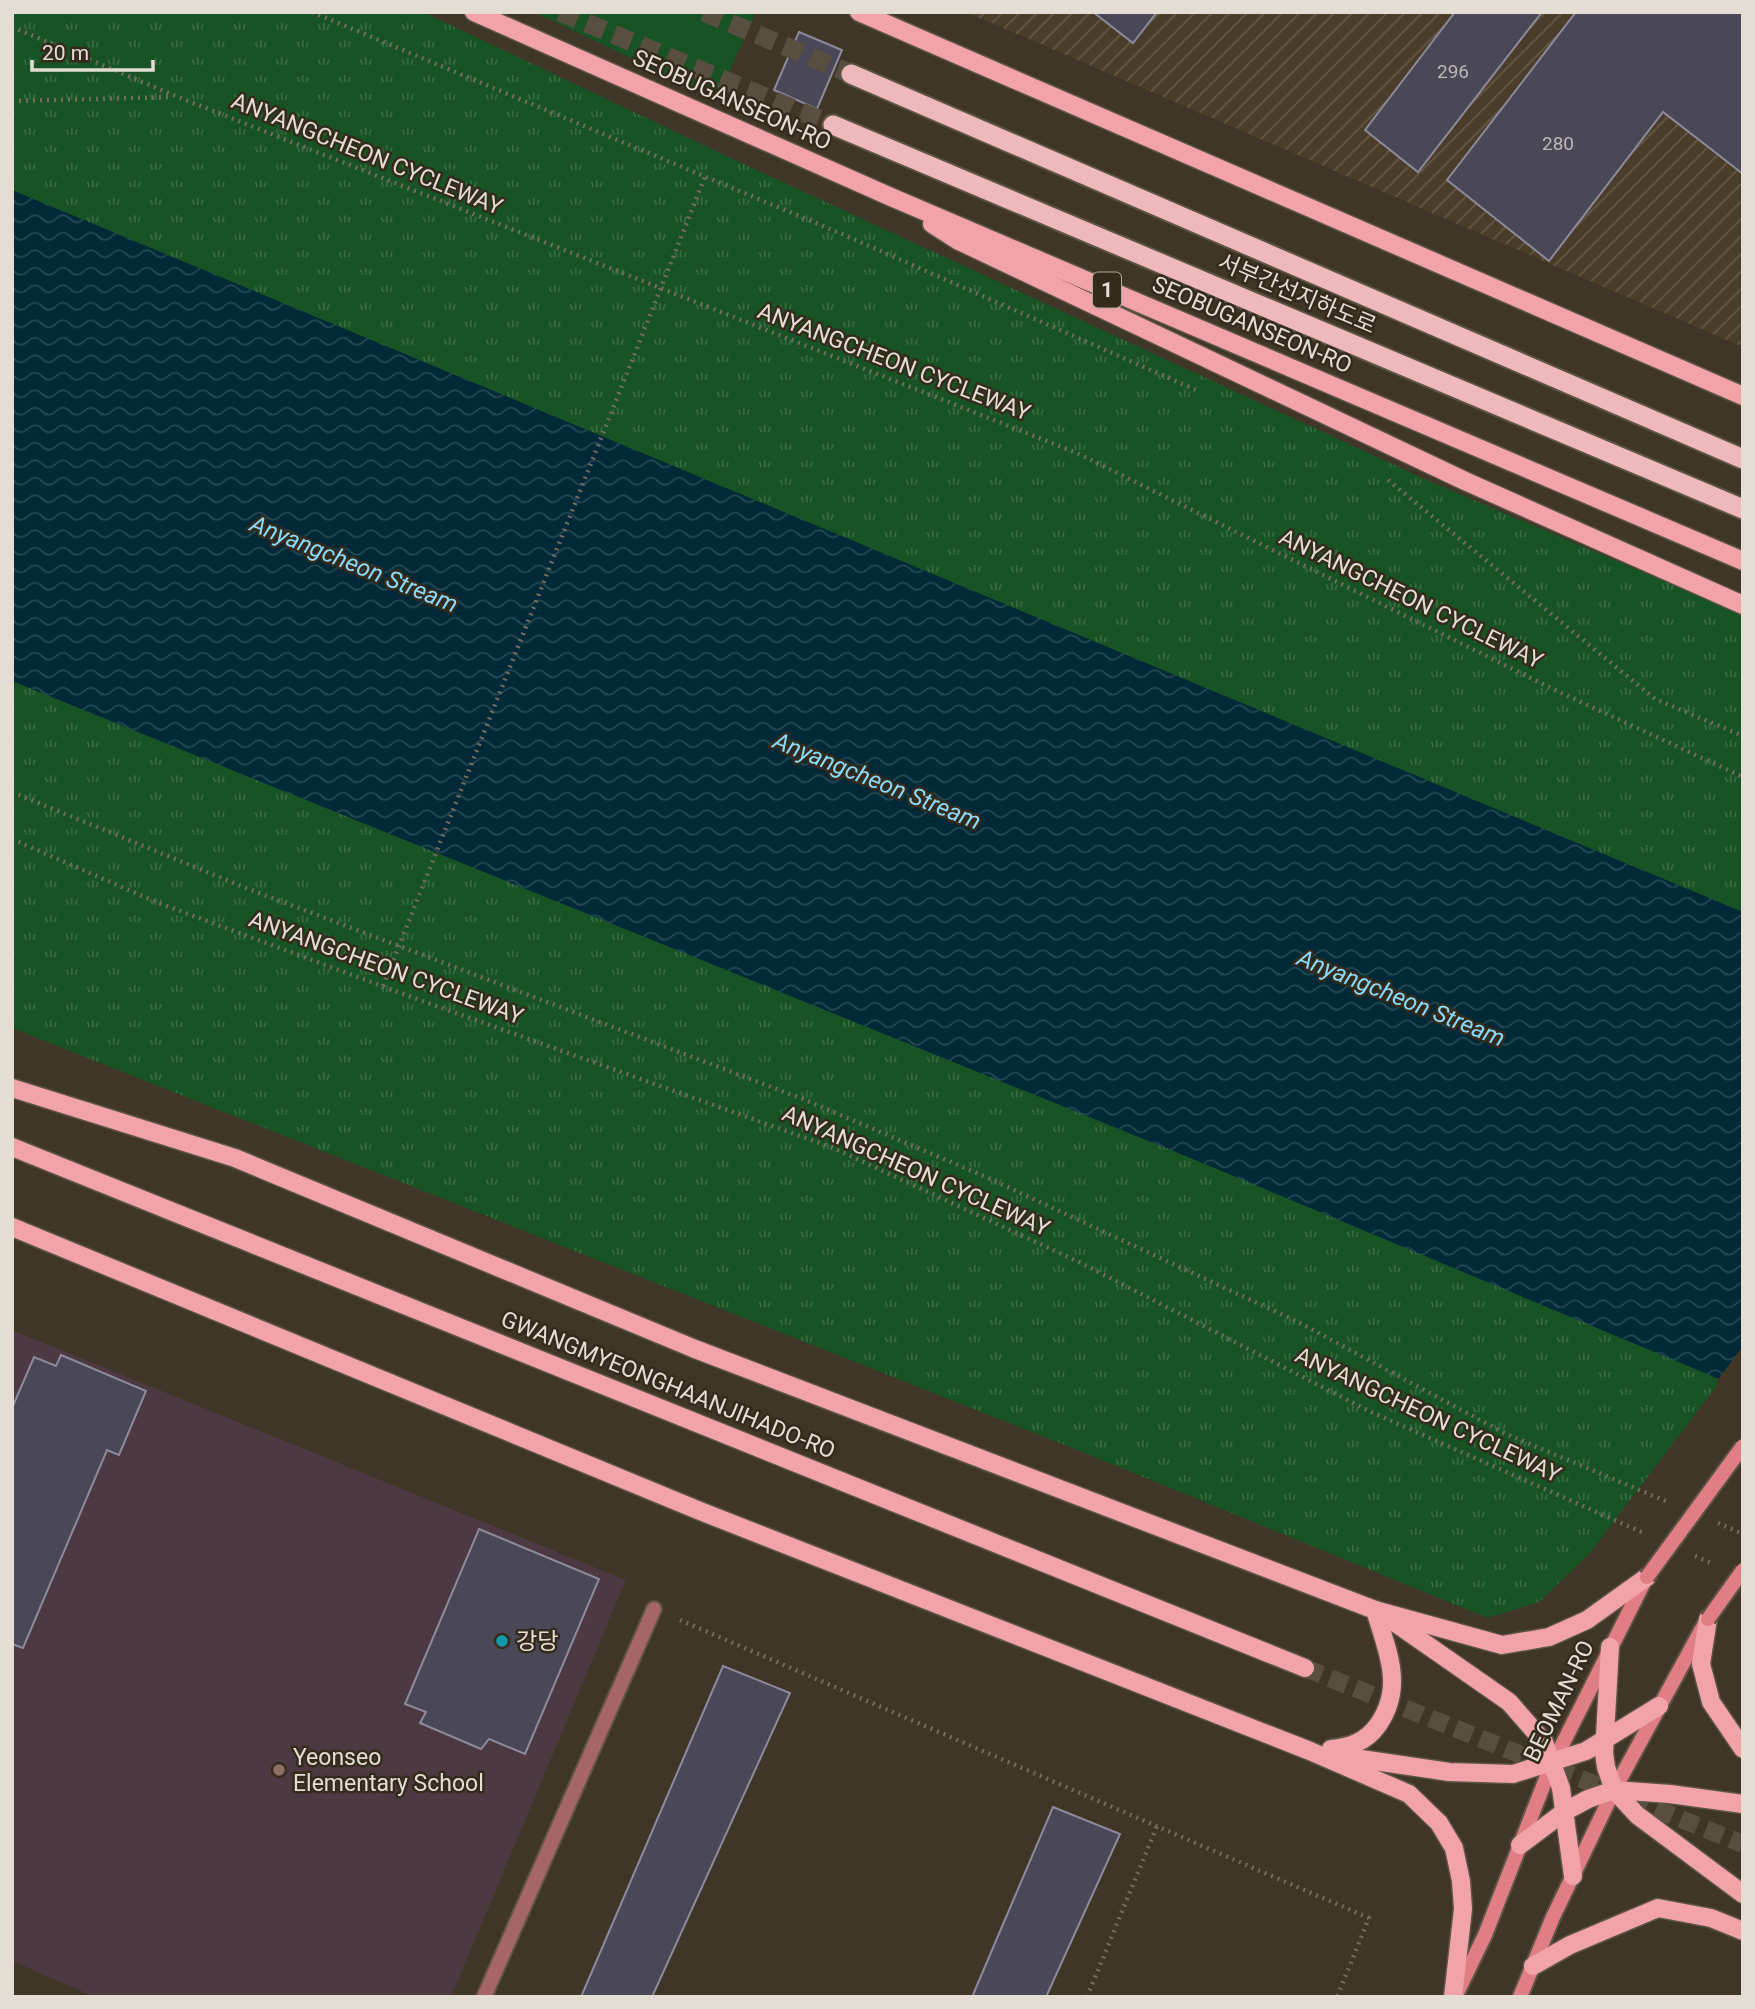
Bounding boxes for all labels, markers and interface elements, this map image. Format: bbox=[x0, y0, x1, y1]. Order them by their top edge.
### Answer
scale bar bbox=[32, 28, 152, 72]
text: 20 m bbox=[42, 41, 89, 65]
street label: SEOBUGANSEON-RO bbox=[629, 44, 835, 156]
house number: 296 bbox=[1437, 60, 1469, 83]
street label: ANYANGCHEON CYCLEWAY bbox=[228, 87, 507, 221]
house number: 280 bbox=[1542, 132, 1574, 155]
street label: 서부간선지하도로 bbox=[1214, 249, 1380, 339]
street label: SEOBUGANSEON-RO bbox=[1148, 271, 1356, 379]
road number: 1 bbox=[1093, 272, 1121, 308]
street label: ANYANGCHEON CYCLEWAY bbox=[754, 297, 1034, 427]
water label: Anyangcheon Stream bbox=[245, 509, 462, 618]
street label: ANYANGCHEON CYCLEWAY bbox=[1275, 523, 1547, 675]
water label: Anyangcheon Stream bbox=[768, 726, 985, 835]
street label: ANYANGCHEON CYCLEWAY bbox=[245, 906, 527, 1030]
water label: Anyangcheon Stream bbox=[1292, 943, 1509, 1052]
street label: ANYANGCHEON CYCLEWAY bbox=[778, 1100, 1054, 1242]
street label: GWANGMYEONGHAANJIHADO-RO bbox=[497, 1305, 839, 1465]
street label: ANYANGCHEON CYCLEWAY bbox=[1291, 1342, 1565, 1489]
place label: 강당 bbox=[516, 1628, 558, 1655]
marker: 강당 bbox=[494, 1633, 510, 1649]
street label: BEOMAN-RO bbox=[1518, 1636, 1600, 1766]
place label: Yeonseo Elementary School bbox=[293, 1744, 484, 1797]
marker: Yeonseo Elementary School bbox=[271, 1762, 287, 1778]

